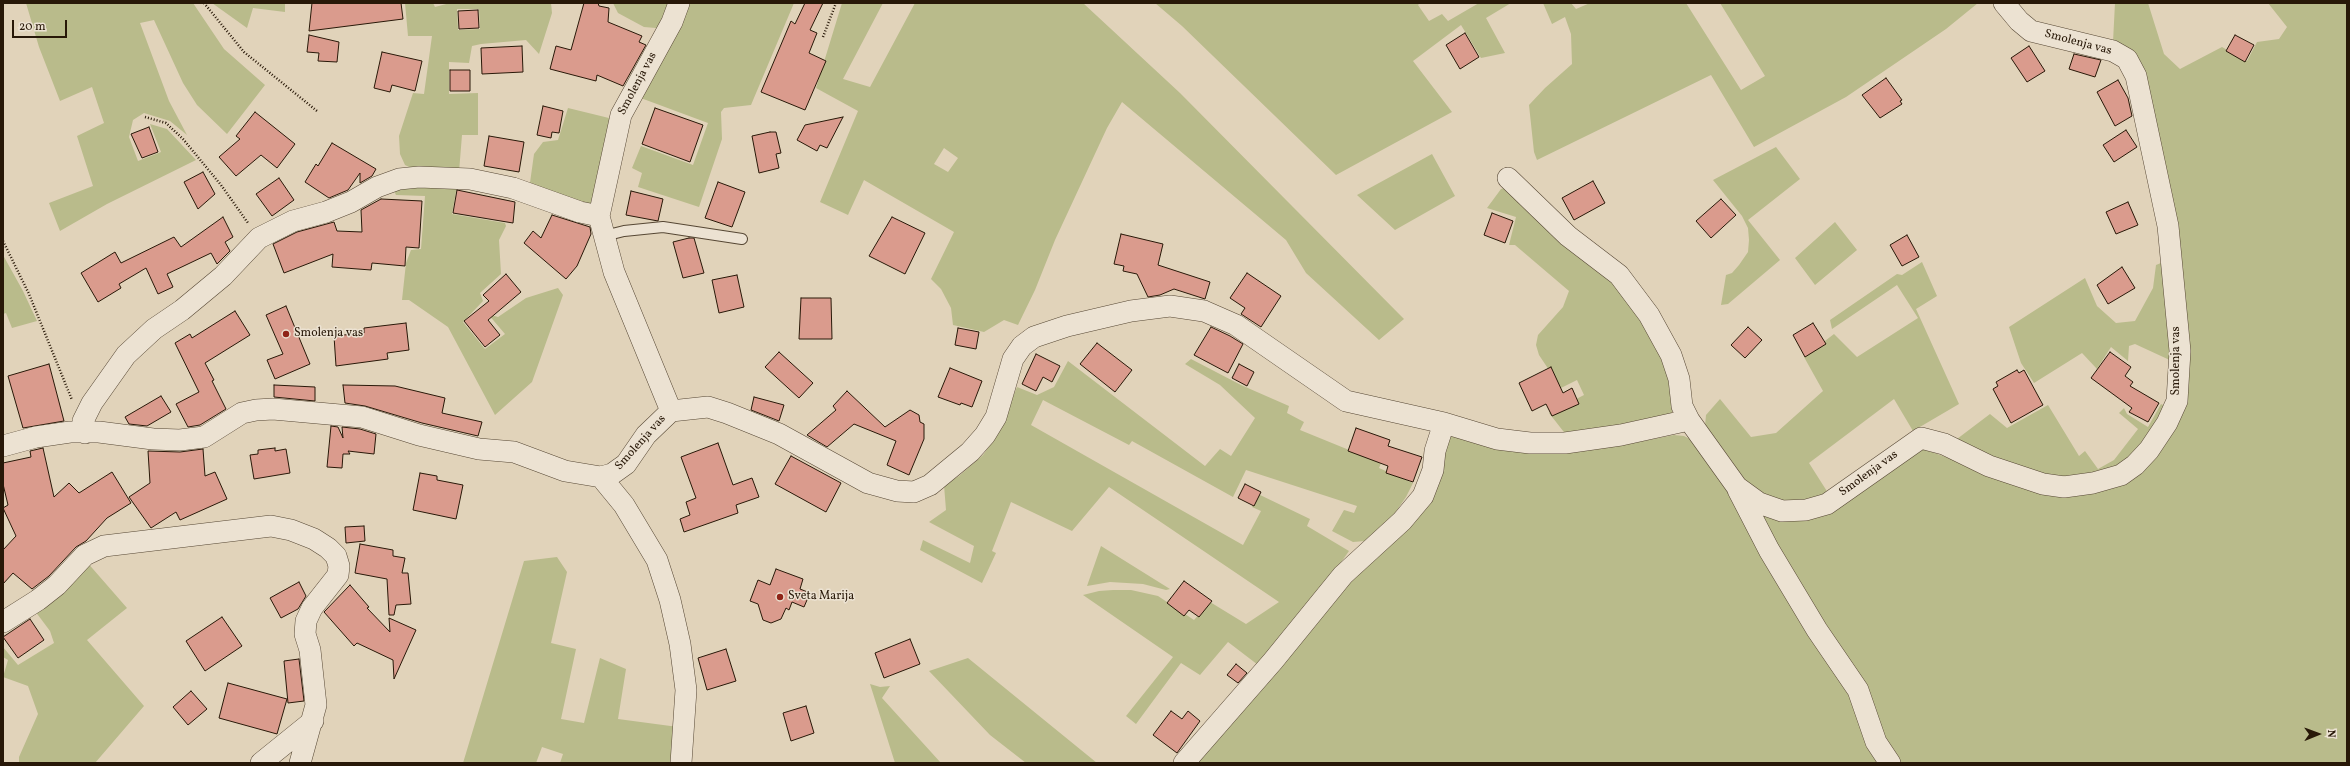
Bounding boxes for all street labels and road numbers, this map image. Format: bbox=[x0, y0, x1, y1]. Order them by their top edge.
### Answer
street label: Smolenja vas bbox=[2043, 27, 2113, 59]
street label: Smolenja vas bbox=[615, 50, 661, 118]
street label: Smolenja vas bbox=[2170, 326, 2184, 396]
street label: Smolenja vas bbox=[613, 412, 669, 474]
street label: Smolenja vas bbox=[1837, 448, 1901, 500]

